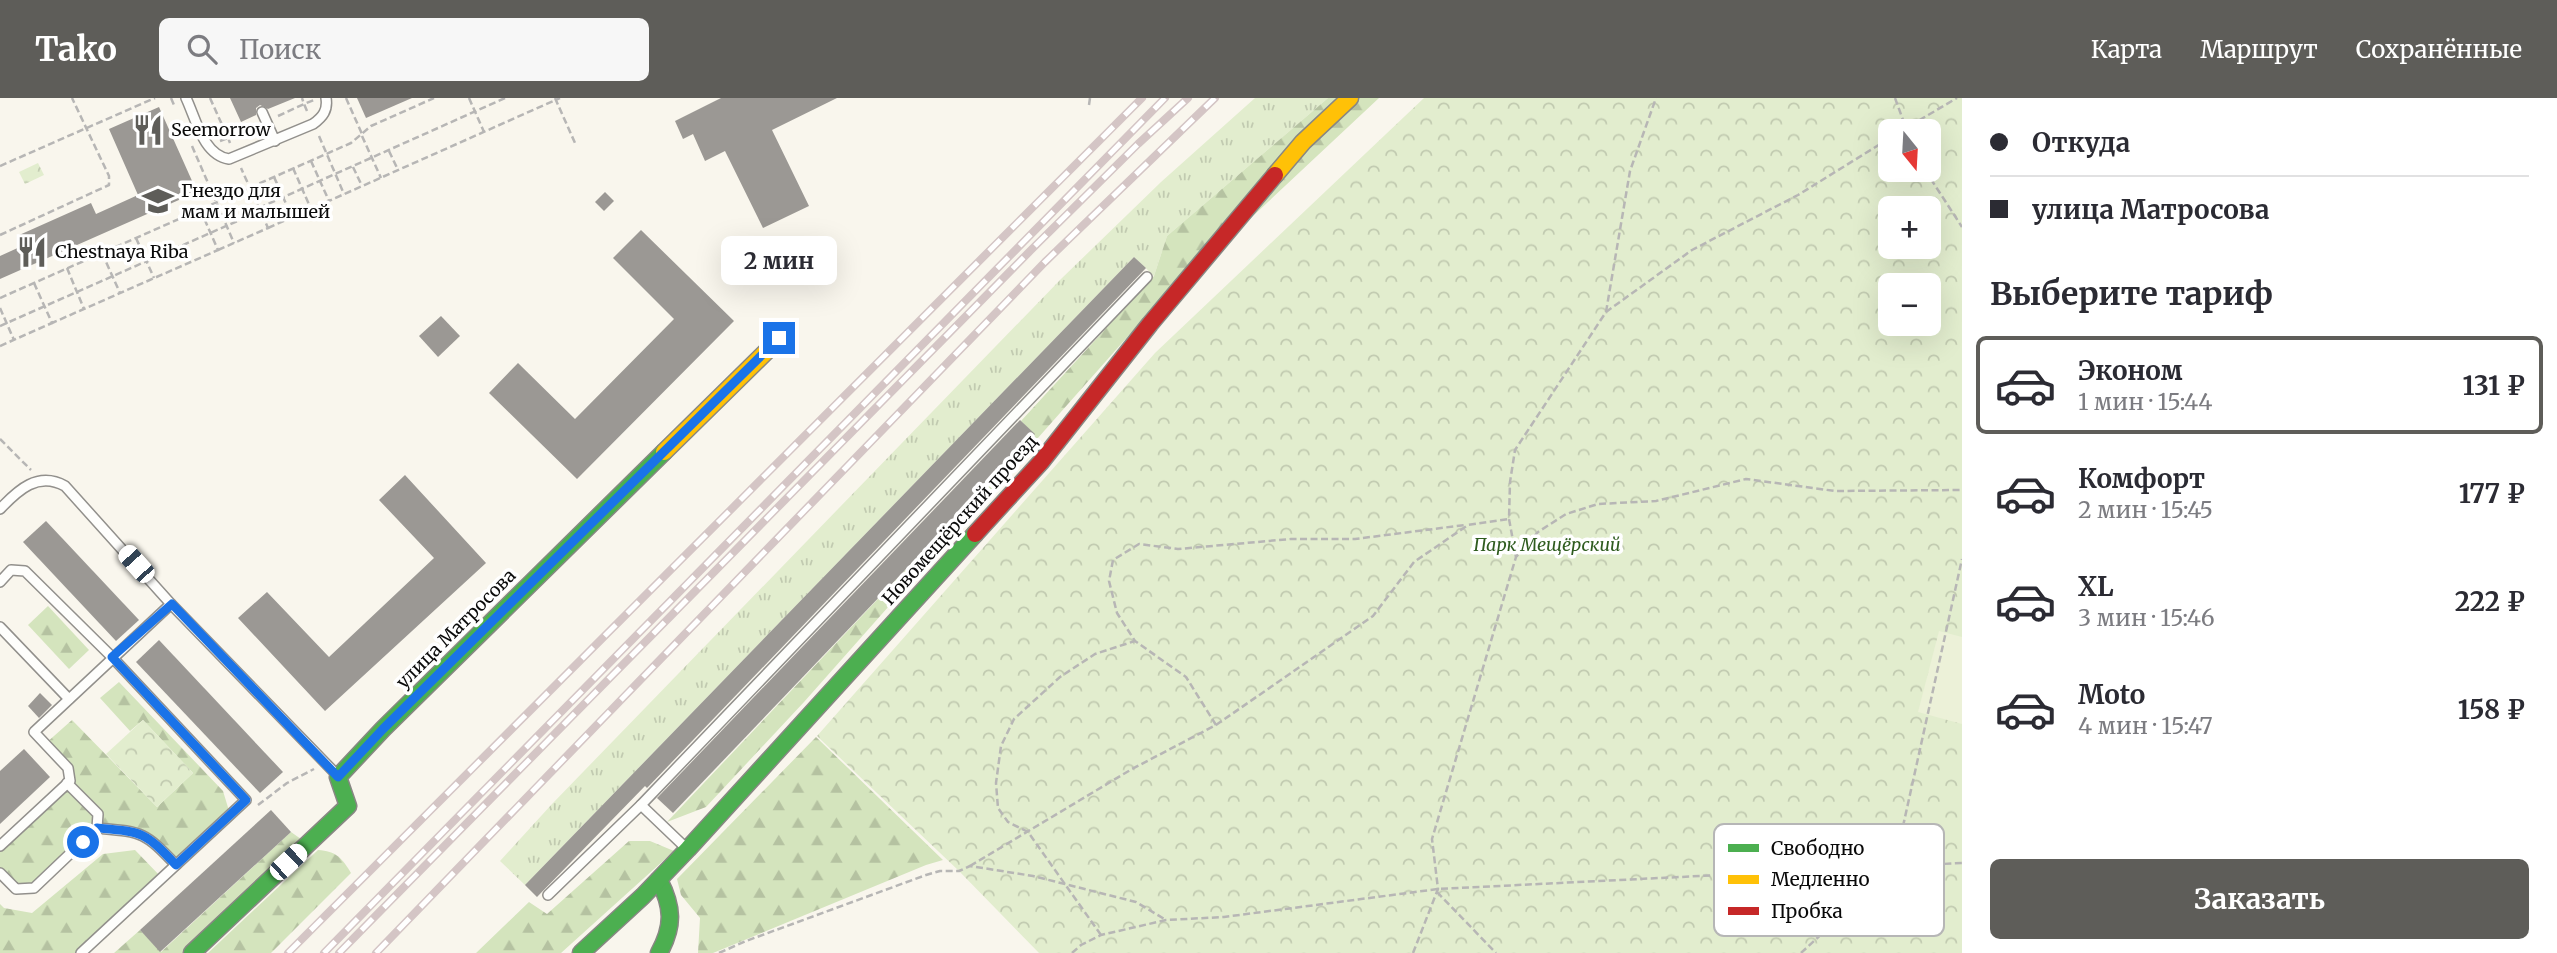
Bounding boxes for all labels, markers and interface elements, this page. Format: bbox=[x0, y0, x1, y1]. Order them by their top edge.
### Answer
search box bbox=[159, 18, 649, 81]
text: Tako bbox=[35, 29, 117, 70]
icon: search bbox=[183, 30, 221, 68]
text: Поиск bbox=[239, 33, 321, 66]
text: Карта bbox=[2091, 34, 2162, 65]
text: Маршрут bbox=[2200, 34, 2318, 65]
text: Сохранённые bbox=[2356, 34, 2522, 65]
restaurant icon: Seemorrow bbox=[131, 113, 165, 147]
place label: Seemorrow bbox=[171, 118, 272, 141]
north arrow bbox=[1878, 119, 1941, 182]
map controls bbox=[1878, 119, 1941, 336]
text: Откуда bbox=[2032, 126, 2130, 159]
place label: Гнездо для мам и малышей bbox=[181, 179, 330, 223]
school or university icon: Гнездо для мам и малышей bbox=[141, 184, 175, 218]
text: улица Матросова bbox=[2032, 193, 2270, 226]
button: + bbox=[1878, 196, 1941, 259]
restaurant icon: Chestnaya Riba bbox=[15, 235, 49, 269]
callout: 2 мин bbox=[721, 236, 837, 286]
place label: Chestnaya Riba bbox=[55, 240, 189, 263]
text: 2 мин bbox=[744, 246, 814, 275]
button: − bbox=[1878, 273, 1941, 336]
text: Выберите тариф bbox=[1990, 274, 2273, 314]
route end bbox=[763, 322, 795, 354]
icon: car bbox=[1994, 354, 2057, 417]
text: Эконом bbox=[2078, 354, 2183, 387]
text: 131 ₽ bbox=[2463, 369, 2525, 402]
text: 1 мин · 15:44 bbox=[2078, 387, 2212, 416]
street label: Новомещёрский проезд bbox=[877, 430, 1042, 610]
icon: car bbox=[1994, 462, 2057, 525]
text: Комфорт bbox=[2078, 462, 2205, 495]
text: 177 ₽ bbox=[2459, 477, 2525, 510]
text: 2 мин · 15:45 bbox=[2078, 495, 2213, 524]
park label: Парк Мещёрский bbox=[1473, 533, 1621, 556]
car bbox=[115, 541, 158, 587]
street label: улица Матросова bbox=[391, 564, 521, 693]
icon: car bbox=[1994, 570, 2057, 633]
text: XL bbox=[2078, 570, 2114, 603]
text: 222 ₽ bbox=[2455, 585, 2525, 618]
text: 3 мин · 15:46 bbox=[2078, 603, 2215, 632]
icon: car bbox=[1994, 678, 2057, 741]
text: Moto bbox=[2078, 678, 2145, 711]
text: 158 ₽ bbox=[2458, 693, 2525, 726]
text: 4 мин · 15:47 bbox=[2078, 711, 2213, 740]
legend bbox=[1714, 824, 1944, 936]
route start bbox=[67, 826, 99, 858]
text: Свободно bbox=[1771, 836, 1864, 860]
car bbox=[266, 840, 311, 884]
button: Заказать bbox=[1990, 859, 2529, 939]
text: Медленно bbox=[1771, 867, 1870, 891]
text: Пробка bbox=[1771, 899, 1843, 923]

